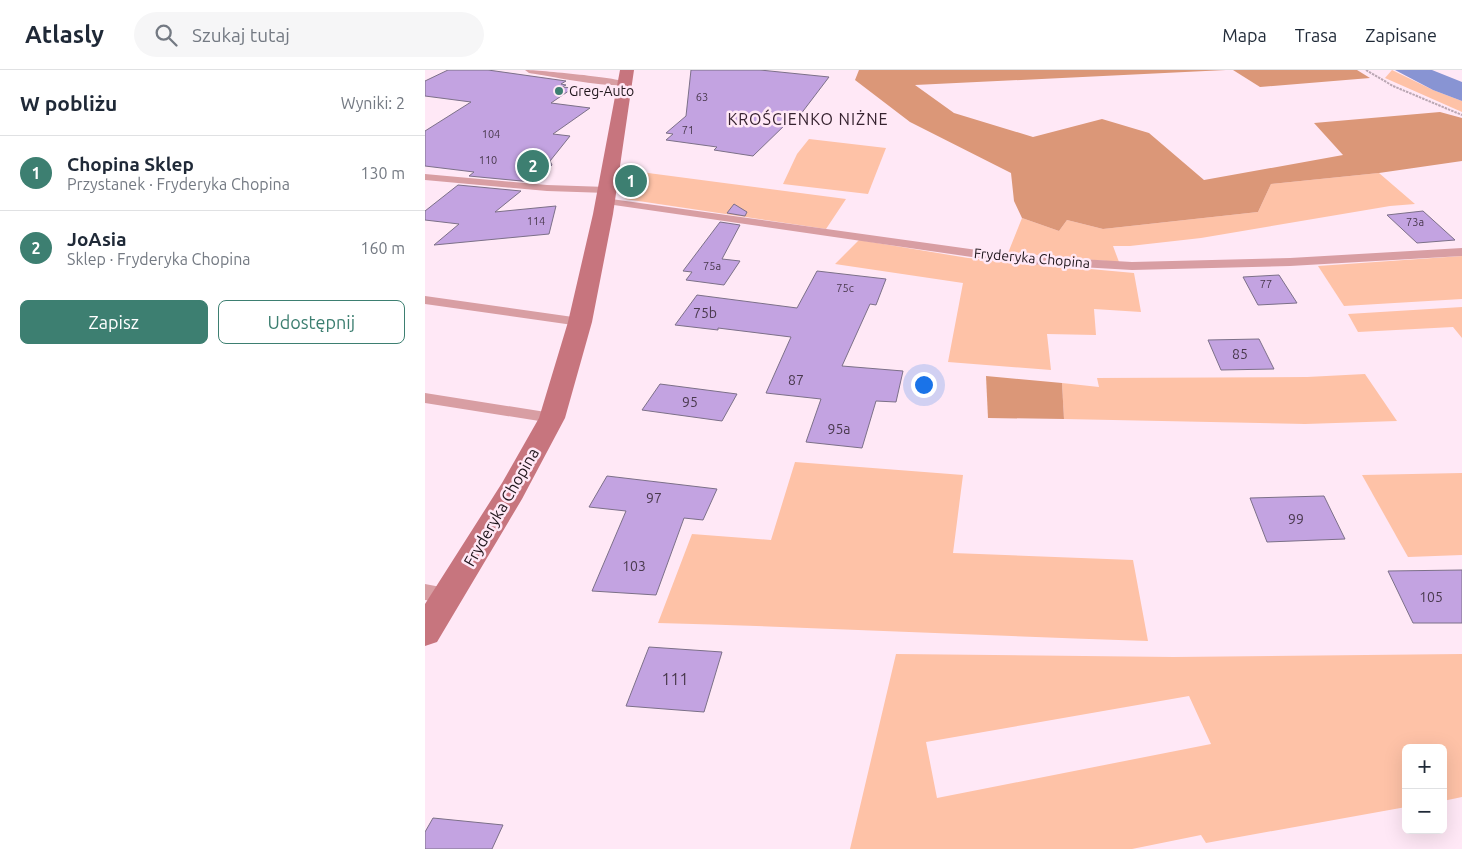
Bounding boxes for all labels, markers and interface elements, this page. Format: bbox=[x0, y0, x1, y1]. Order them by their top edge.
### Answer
search box bbox=[134, 12, 484, 57]
text: Atlasly bbox=[25, 21, 104, 48]
icon: search bbox=[152, 21, 180, 49]
text: Szukaj tutaj bbox=[192, 24, 290, 46]
text: Mapa bbox=[1222, 25, 1267, 45]
text: Trasa bbox=[1295, 25, 1337, 45]
text: Zapisane bbox=[1365, 25, 1437, 45]
place label: Greg-Auto bbox=[569, 83, 634, 99]
marker: Greg-Auto bbox=[553, 85, 565, 97]
text: W pobliżu bbox=[20, 91, 117, 115]
house number: 63 bbox=[696, 91, 708, 103]
text: Wyniki: 2 bbox=[341, 94, 405, 112]
district label: KROŚCIENKO NIŻNE bbox=[727, 109, 889, 128]
house number: 71 bbox=[682, 124, 694, 136]
house number: 104 bbox=[482, 128, 500, 140]
pin: 2 bbox=[517, 147, 549, 185]
text: Chopina Sklep bbox=[67, 153, 194, 175]
house number: 110 bbox=[479, 154, 497, 166]
pin: 1 bbox=[615, 162, 647, 200]
text: 1 bbox=[31, 164, 41, 182]
text: 130 m bbox=[360, 164, 405, 182]
text: Przystanek · Fryderyka Chopina bbox=[67, 175, 290, 193]
house number: 114 bbox=[527, 215, 545, 227]
house number: 73a bbox=[1406, 216, 1424, 228]
text: JoAsia bbox=[67, 228, 126, 250]
text: 2 bbox=[31, 239, 41, 257]
text: 160 m bbox=[360, 239, 405, 257]
street label: Fryderyka Chopina bbox=[973, 245, 1091, 271]
text: Sklep · Fryderyka Chopina bbox=[67, 250, 251, 268]
house number: 75a bbox=[703, 260, 721, 272]
house number: 77 bbox=[1260, 278, 1272, 290]
house number: 75c bbox=[836, 282, 854, 294]
button: Zapisz bbox=[20, 300, 208, 344]
button: Udostępnij bbox=[218, 300, 405, 344]
house number: 75b bbox=[693, 305, 717, 321]
house number: 85 bbox=[1232, 346, 1248, 362]
house number: 87 bbox=[788, 372, 804, 388]
your location bbox=[911, 372, 937, 398]
house number: 95 bbox=[682, 394, 698, 410]
house number: 95a bbox=[828, 421, 851, 437]
street label: Fryderyka Chopina bbox=[460, 445, 542, 569]
house number: 97 bbox=[646, 490, 662, 506]
house number: 99 bbox=[1288, 511, 1304, 527]
house number: 103 bbox=[622, 558, 646, 574]
house number: 105 bbox=[1419, 589, 1443, 605]
house number: 111 bbox=[661, 670, 689, 688]
map controls bbox=[1402, 744, 1447, 834]
button: + bbox=[1402, 744, 1447, 789]
button: − bbox=[1402, 789, 1447, 834]

